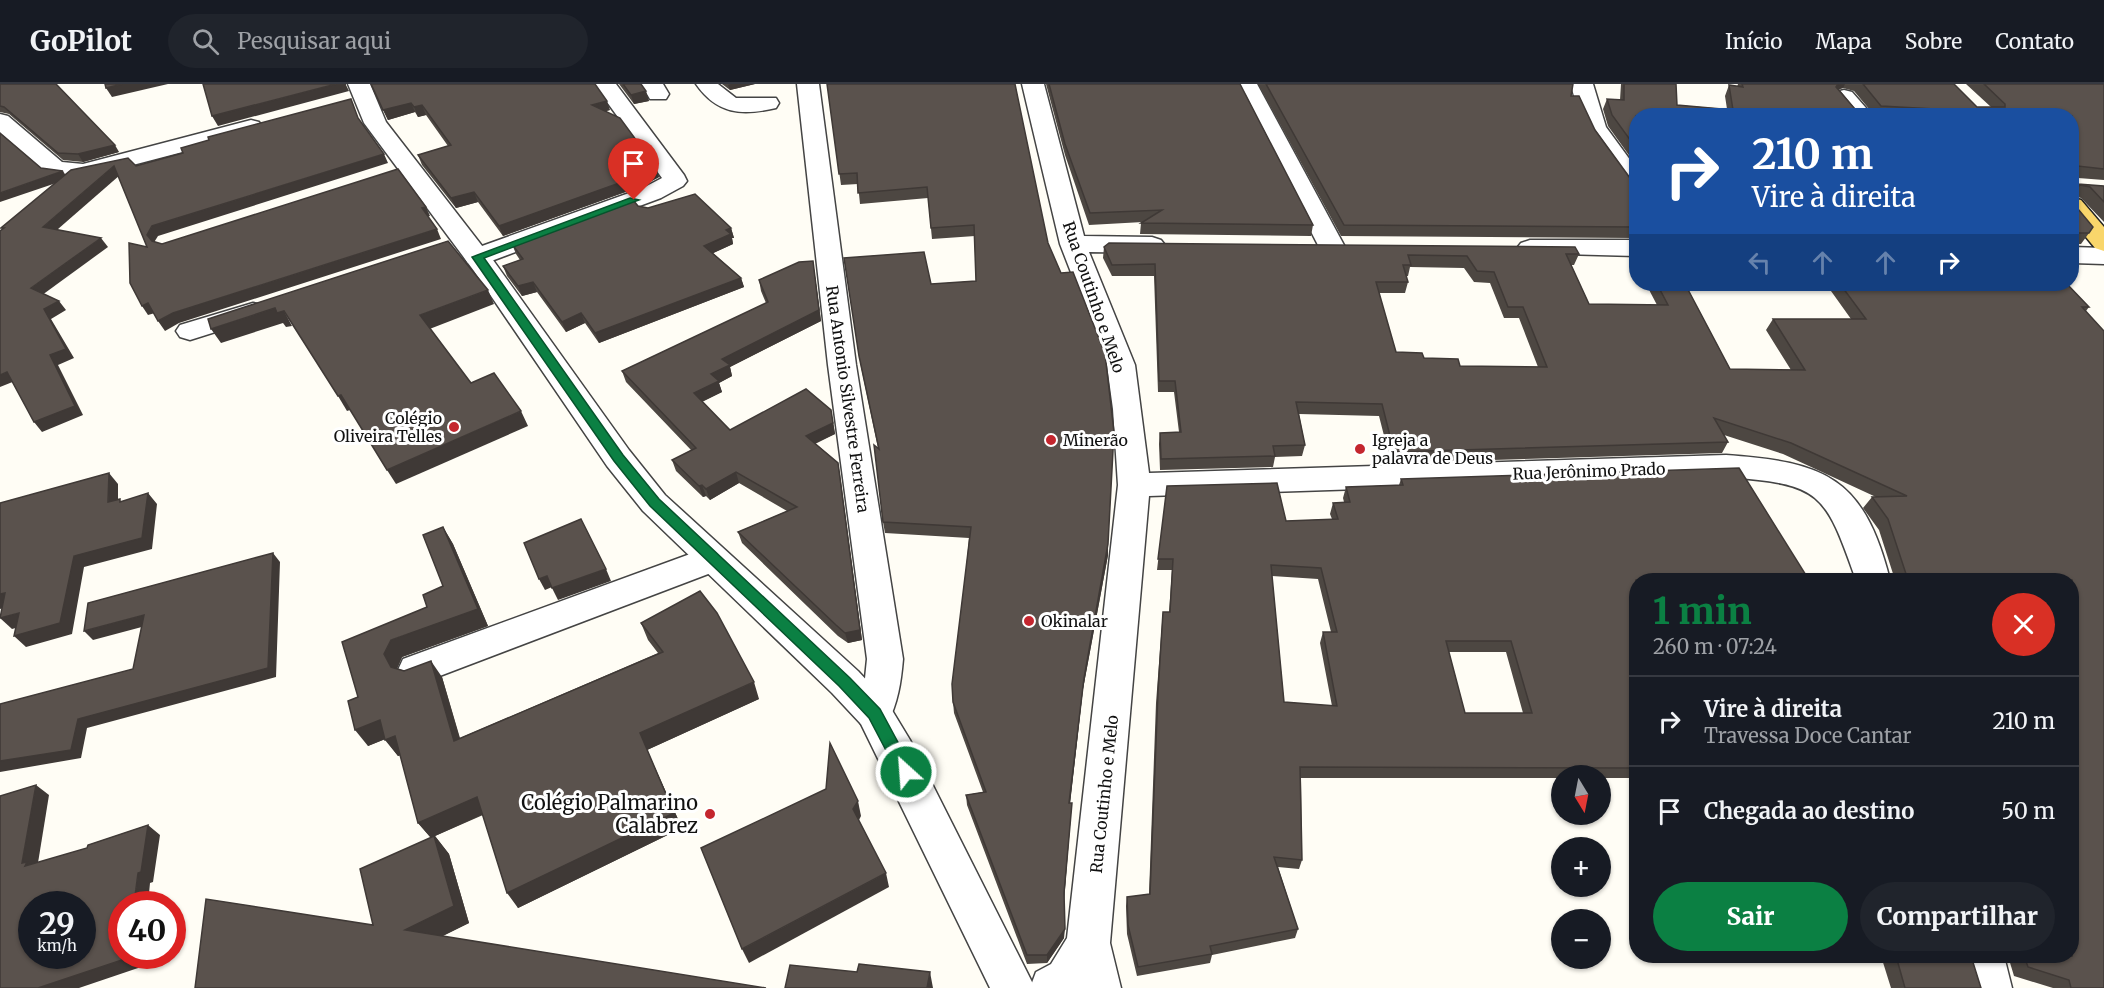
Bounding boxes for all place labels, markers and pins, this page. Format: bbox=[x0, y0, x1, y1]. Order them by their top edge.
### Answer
pin bbox=[608, 138, 659, 200]
place label: Colégio Oliveira Telles bbox=[334, 408, 442, 446]
marker: Colégio Oliveira Telles bbox=[447, 420, 461, 434]
place label: Minerão bbox=[1063, 430, 1128, 450]
place label: Igreja a palavra de Deus bbox=[1372, 430, 1493, 468]
marker: Minerão bbox=[1044, 433, 1058, 447]
marker: Igreja a palavra de Deus bbox=[1353, 442, 1367, 456]
place label: Okinalar bbox=[1041, 611, 1108, 631]
marker: Okinalar bbox=[1022, 614, 1036, 628]
place label: Colégio Palmarino Calabrez bbox=[521, 790, 698, 838]
marker: Colégio Palmarino Calabrez bbox=[703, 807, 717, 821]

